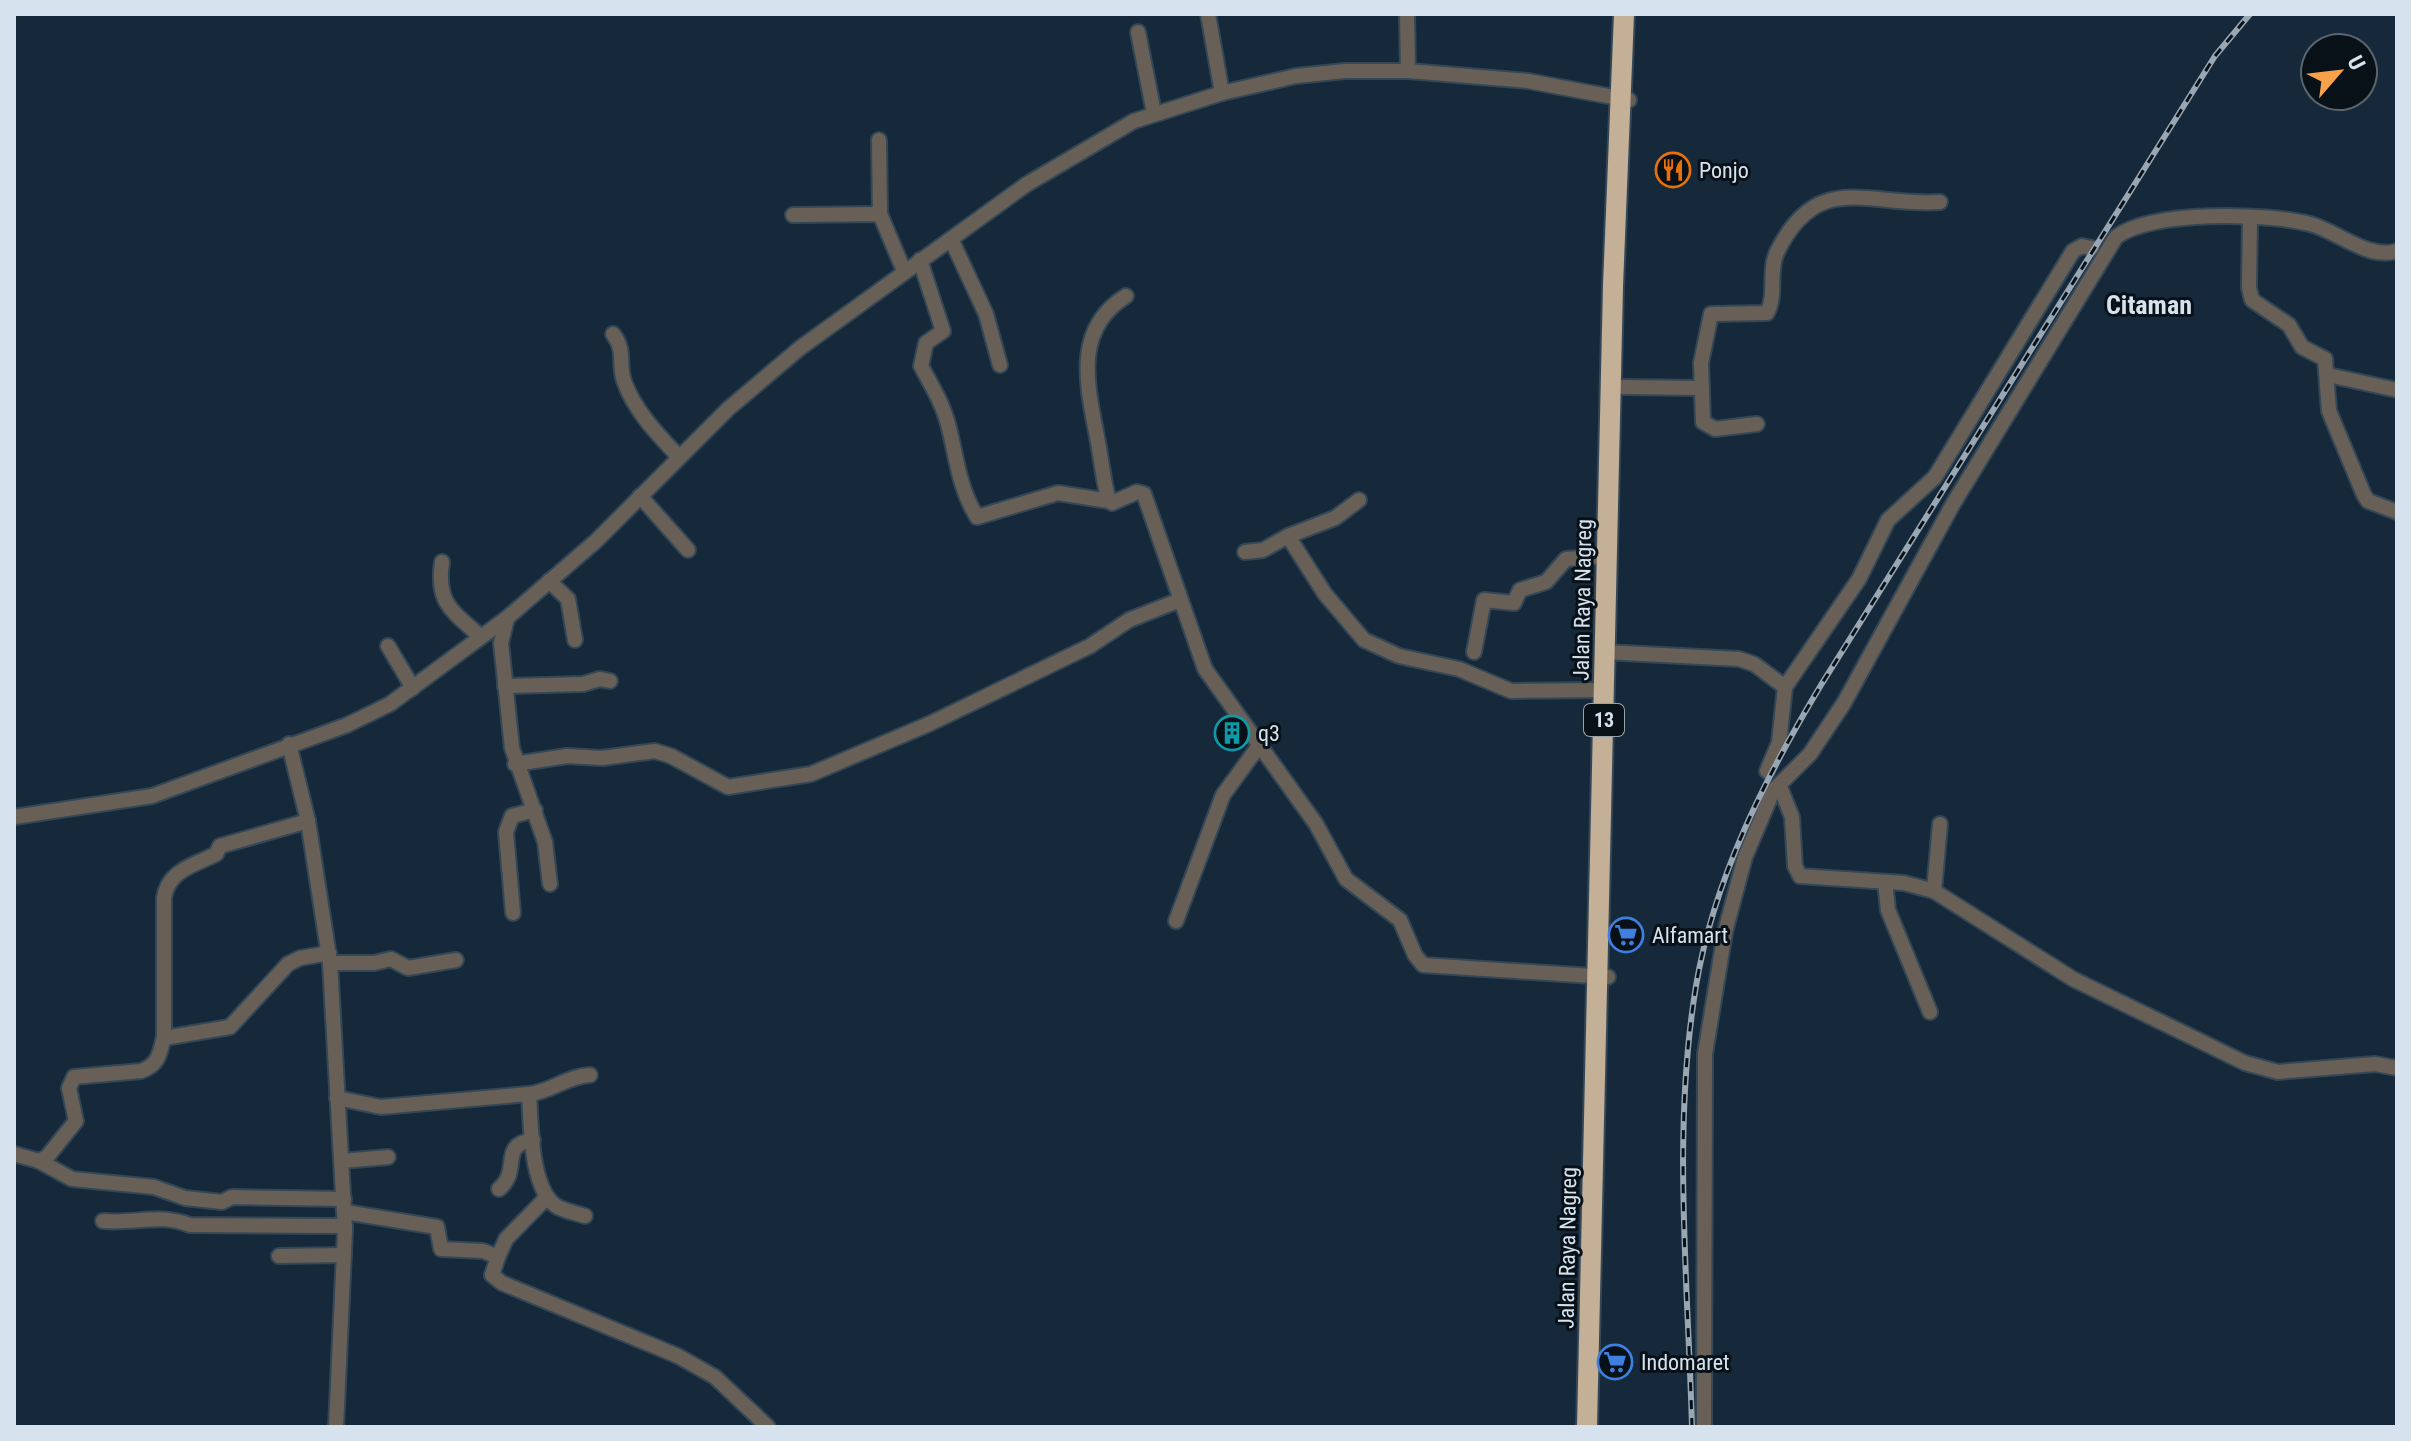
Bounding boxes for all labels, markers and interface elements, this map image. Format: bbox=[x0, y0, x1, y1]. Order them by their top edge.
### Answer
north arrow bbox=[2299, 32, 2379, 112]
text: U bbox=[2342, 51, 2370, 74]
restaurant icon: Ponjo bbox=[1654, 151, 1692, 189]
place label: Ponjo bbox=[1699, 158, 1749, 183]
district label: Citaman bbox=[2106, 290, 2192, 320]
street label: Jalan Raya Nagreg bbox=[1569, 519, 1596, 681]
road number: 13 bbox=[1584, 704, 1624, 736]
building icon: q3 bbox=[1213, 714, 1251, 752]
place label: q3 bbox=[1258, 721, 1280, 746]
supermarket icon: Alfamart bbox=[1607, 916, 1645, 954]
place label: Alfamart bbox=[1652, 923, 1728, 948]
street label: Jalan Raya Nagreg bbox=[1554, 1167, 1581, 1329]
supermarket icon: Indomaret bbox=[1596, 1343, 1634, 1381]
place label: Indomaret bbox=[1641, 1350, 1730, 1375]

